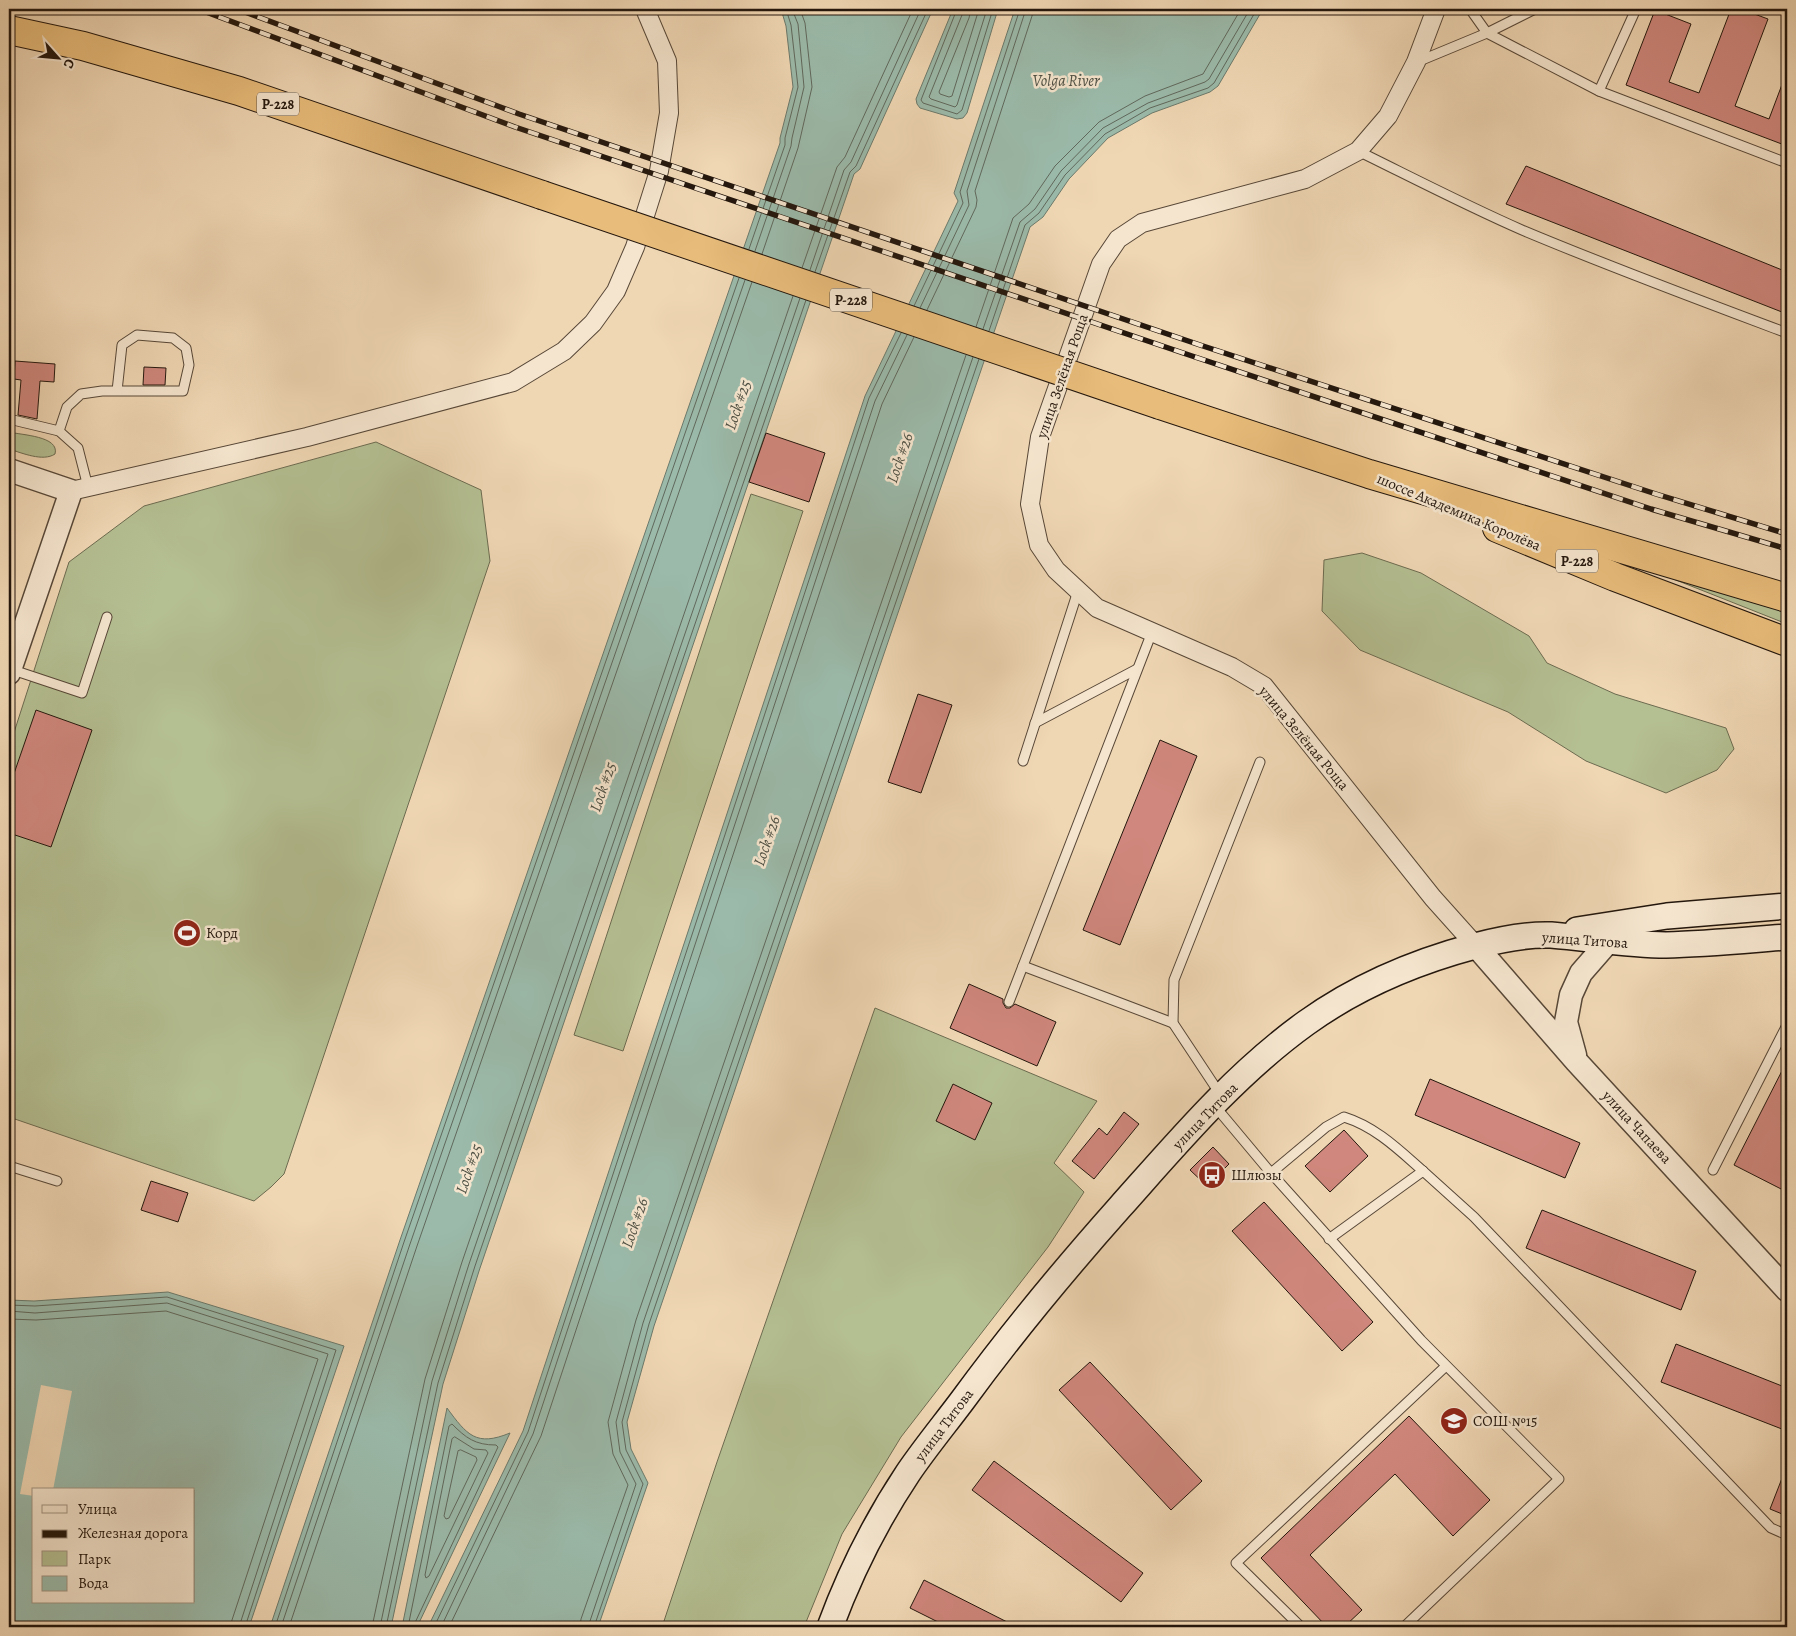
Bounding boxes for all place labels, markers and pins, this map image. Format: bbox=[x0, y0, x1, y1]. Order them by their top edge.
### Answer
sports icon: Корд bbox=[172, 918, 202, 948]
place label: Корд bbox=[206, 923, 238, 943]
bus stop icon: Шлюзы bbox=[1197, 1160, 1227, 1190]
place label: Шлюзы bbox=[1231, 1165, 1282, 1185]
school or university icon: СОШ №15 bbox=[1439, 1406, 1469, 1436]
place label: СОШ №15 bbox=[1473, 1411, 1537, 1431]

